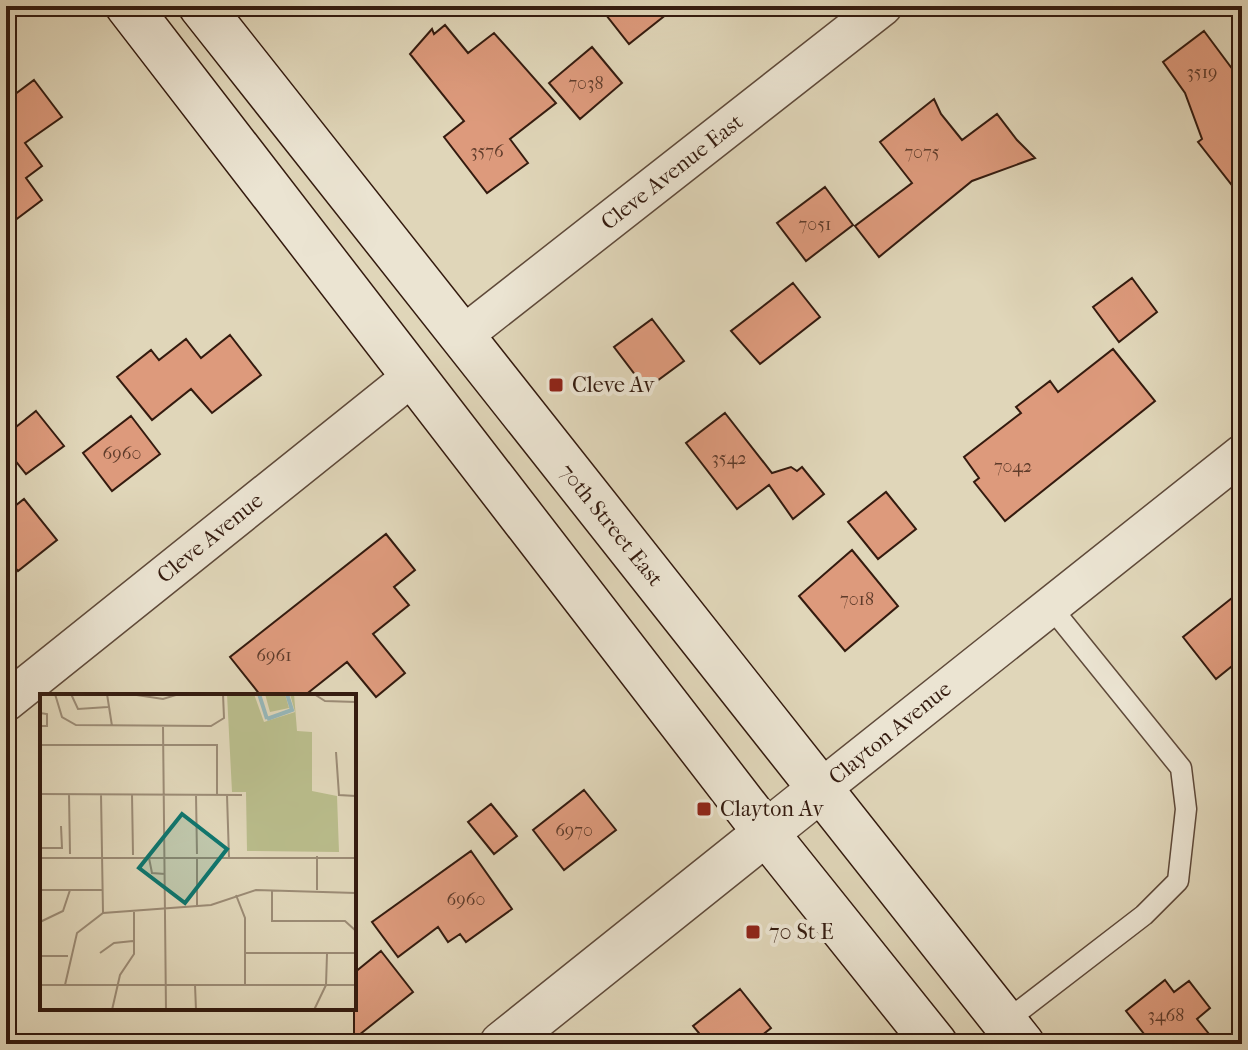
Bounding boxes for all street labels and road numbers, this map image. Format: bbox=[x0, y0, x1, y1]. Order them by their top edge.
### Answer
street label: Cleve Avenue East bbox=[596, 108, 748, 235]
street label: 70th Street East bbox=[554, 459, 668, 592]
street label: Cleve Avenue bbox=[152, 487, 268, 589]
street label: Clayton Avenue bbox=[824, 676, 956, 790]

